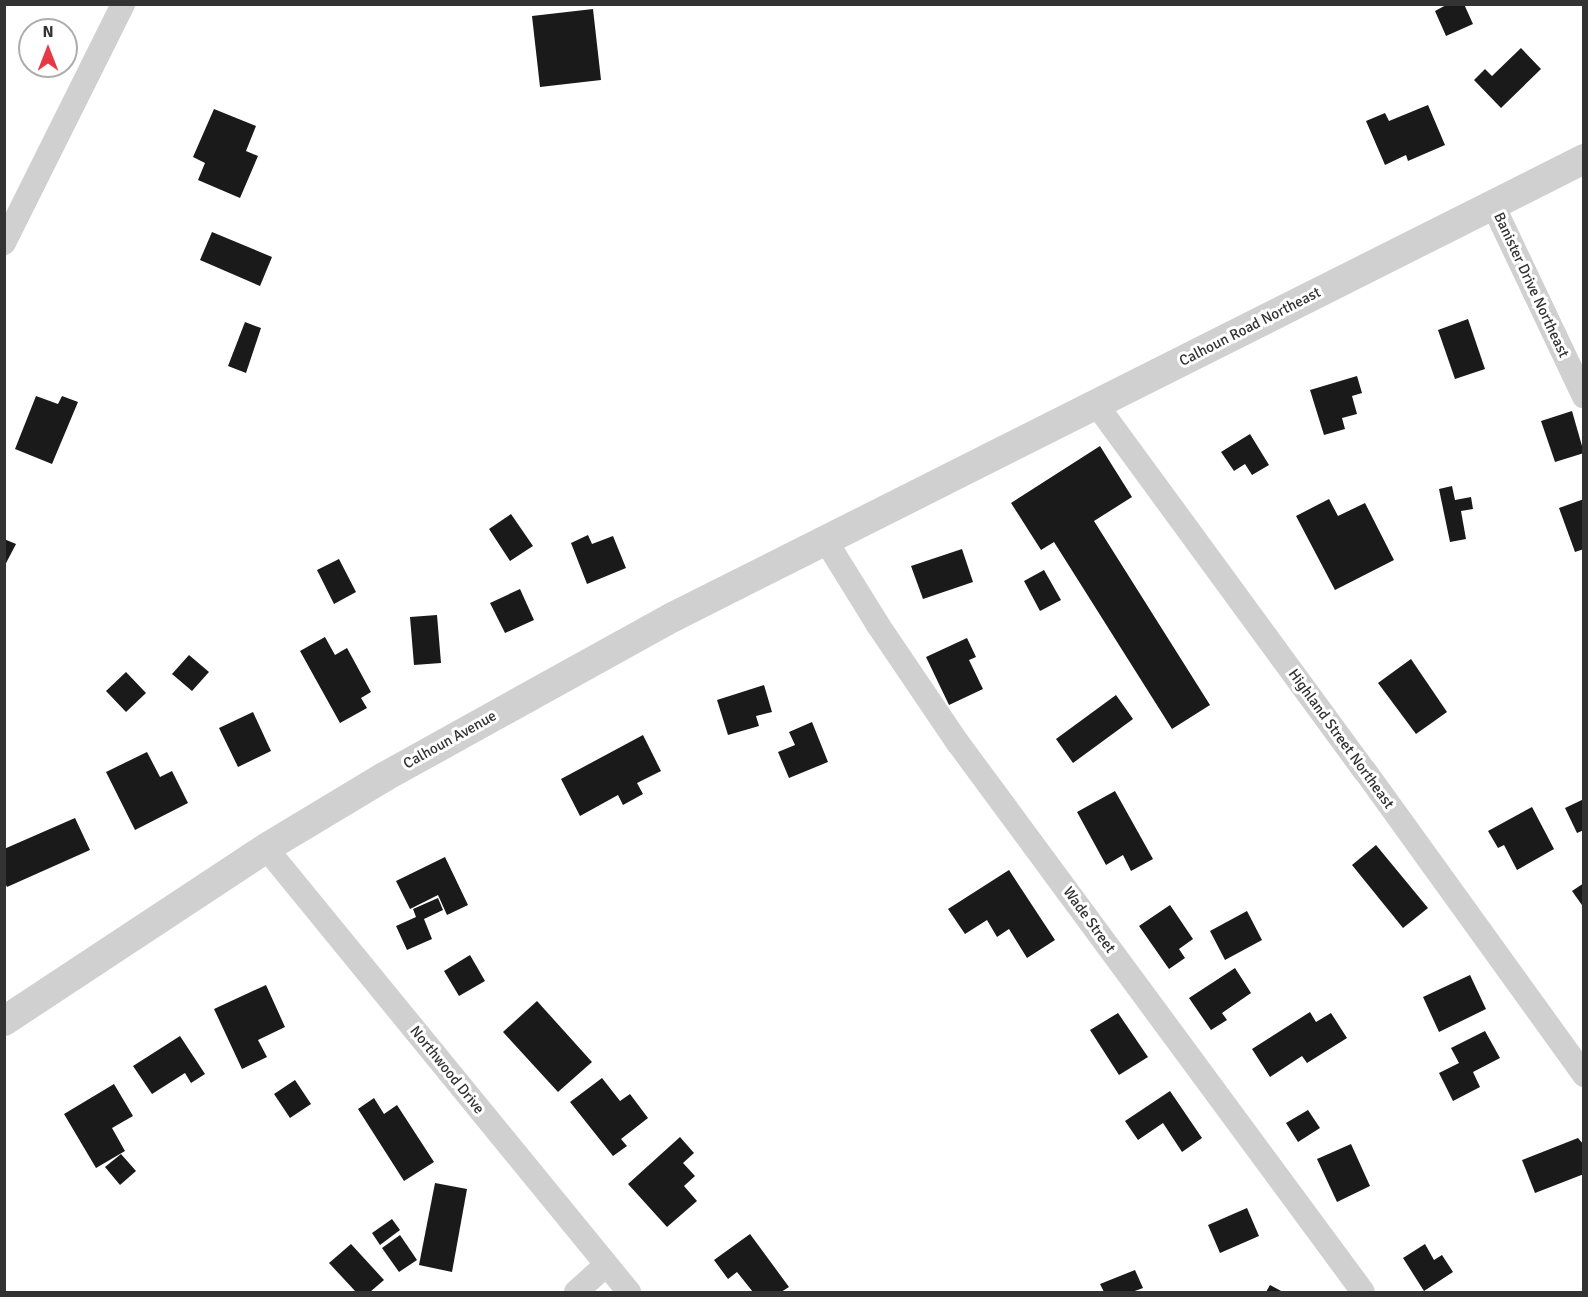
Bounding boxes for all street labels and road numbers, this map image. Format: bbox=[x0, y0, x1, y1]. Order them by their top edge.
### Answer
street label: Banister Drive Northeast bbox=[1489, 210, 1573, 360]
street label: Calhoun Road Northeast bbox=[1176, 284, 1324, 370]
street label: Highland Street Northeast bbox=[1284, 666, 1398, 812]
street label: Calhoun Avenue bbox=[400, 707, 500, 773]
street label: Wade Street bbox=[1059, 883, 1119, 957]
street label: Northwood Drive bbox=[406, 1022, 488, 1118]

